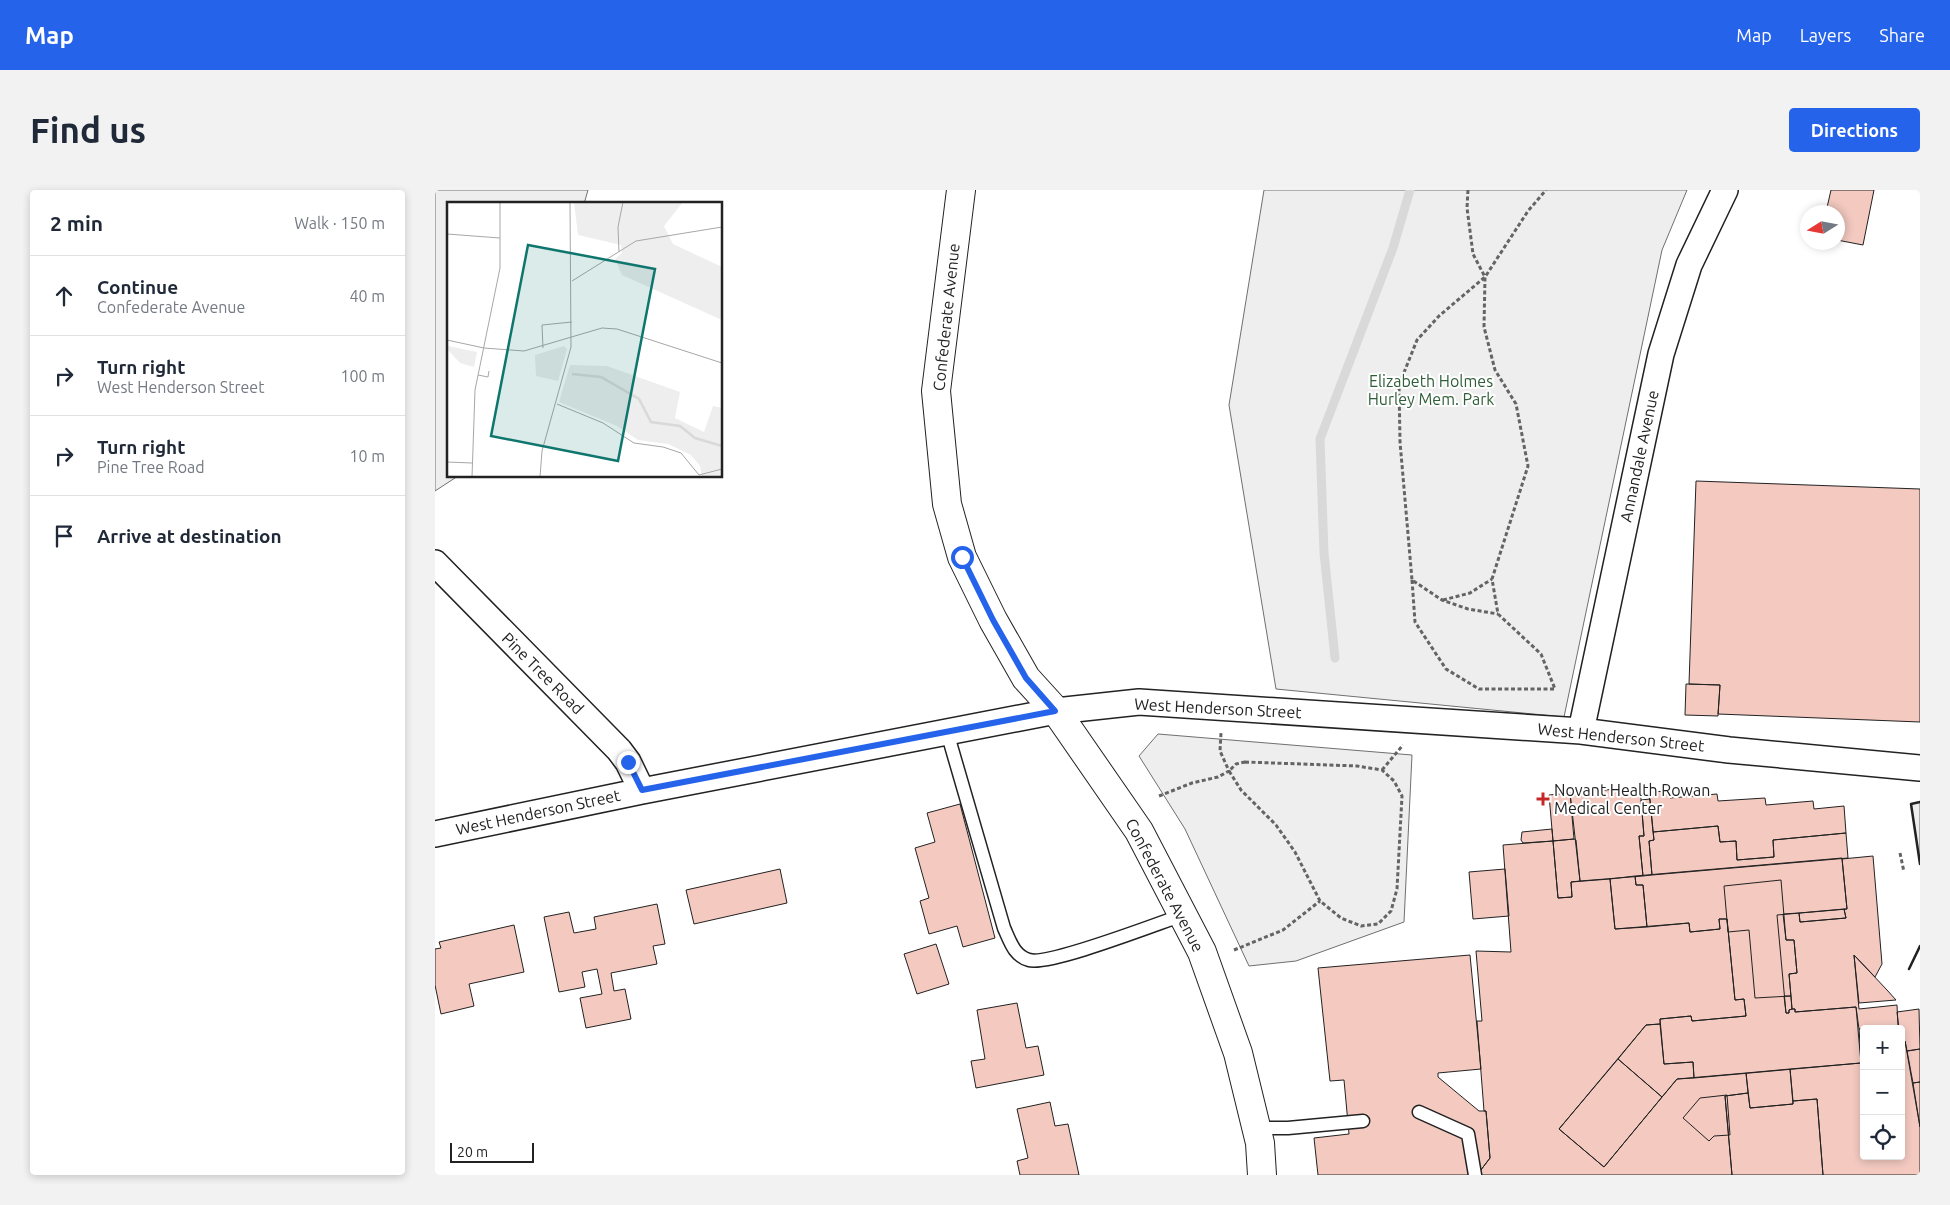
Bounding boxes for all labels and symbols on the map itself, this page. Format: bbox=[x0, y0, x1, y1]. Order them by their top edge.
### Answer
inset map bbox=[447, 202, 723, 478]
north arrow bbox=[1800, 205, 1845, 250]
street label: Confederate Avenue bbox=[929, 242, 963, 392]
park label: Elizabeth Holmes Hurley Mem. Park bbox=[1368, 372, 1494, 408]
street label: Annandale Avenue bbox=[1616, 388, 1662, 524]
route start bbox=[951, 546, 974, 569]
street label: Pine Tree Road bbox=[499, 629, 587, 717]
street label: West Henderson Street bbox=[1134, 695, 1303, 721]
street label: West Henderson Street bbox=[1537, 719, 1706, 755]
route end bbox=[617, 751, 640, 774]
place label: Novant Health Rowan Medical Center bbox=[1554, 781, 1710, 817]
street label: West Henderson Street bbox=[454, 786, 622, 838]
marker: Novant Health Rowan Medical Center bbox=[1536, 792, 1550, 806]
street label: Confederate Avenue bbox=[1122, 815, 1208, 955]
scale bar bbox=[450, 1140, 534, 1163]

